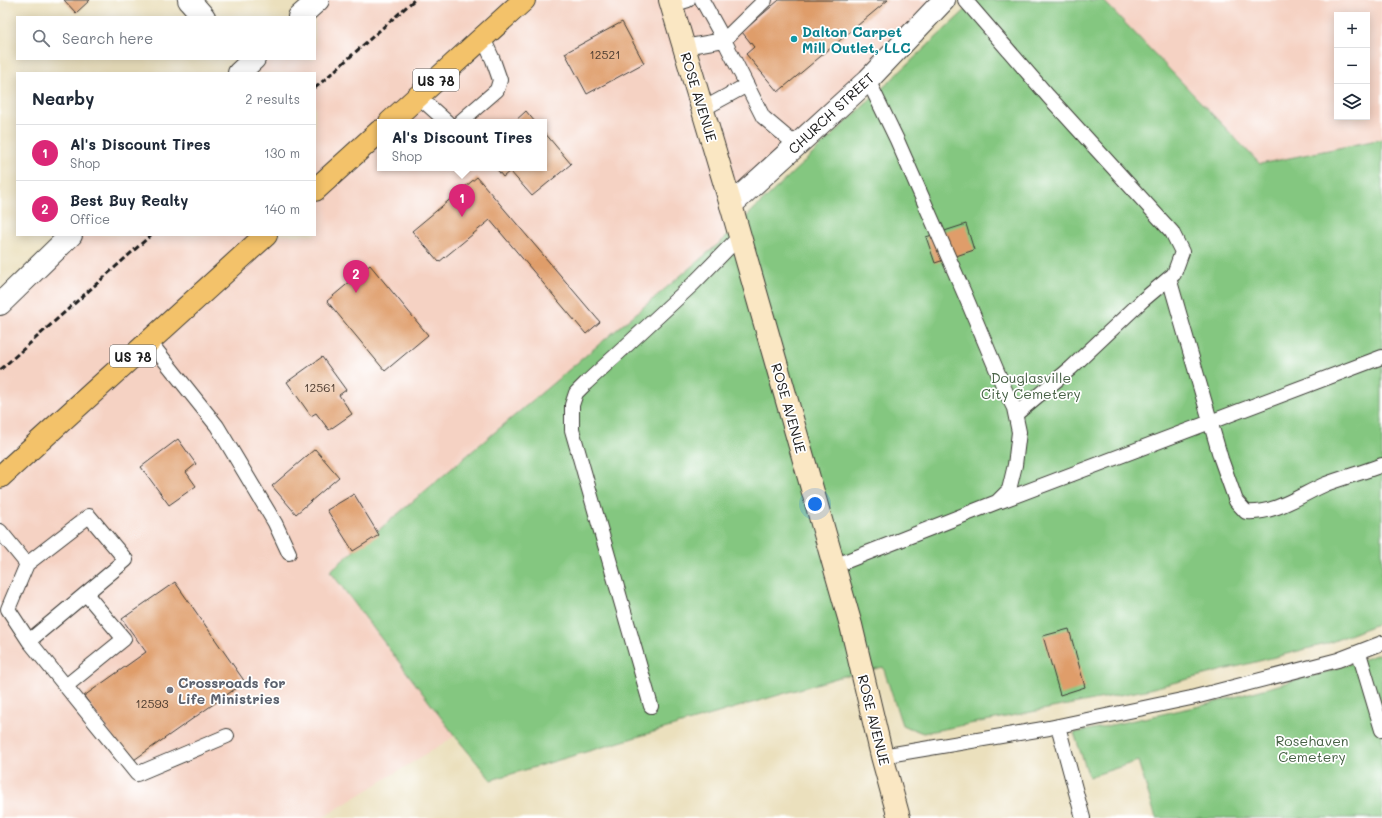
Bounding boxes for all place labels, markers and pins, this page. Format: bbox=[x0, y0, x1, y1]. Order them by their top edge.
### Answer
place label: Dalton Carpet Mill Outlet, LLC bbox=[802, 22, 911, 57]
marker: Dalton Carpet Mill Outlet, LLC bbox=[789, 34, 799, 44]
pin: 1 bbox=[449, 184, 475, 217]
pin: 2 bbox=[343, 260, 369, 293]
place label: Crossroads for Life Ministries bbox=[178, 673, 285, 708]
marker: Crossroads for Life Ministries bbox=[165, 685, 175, 695]

